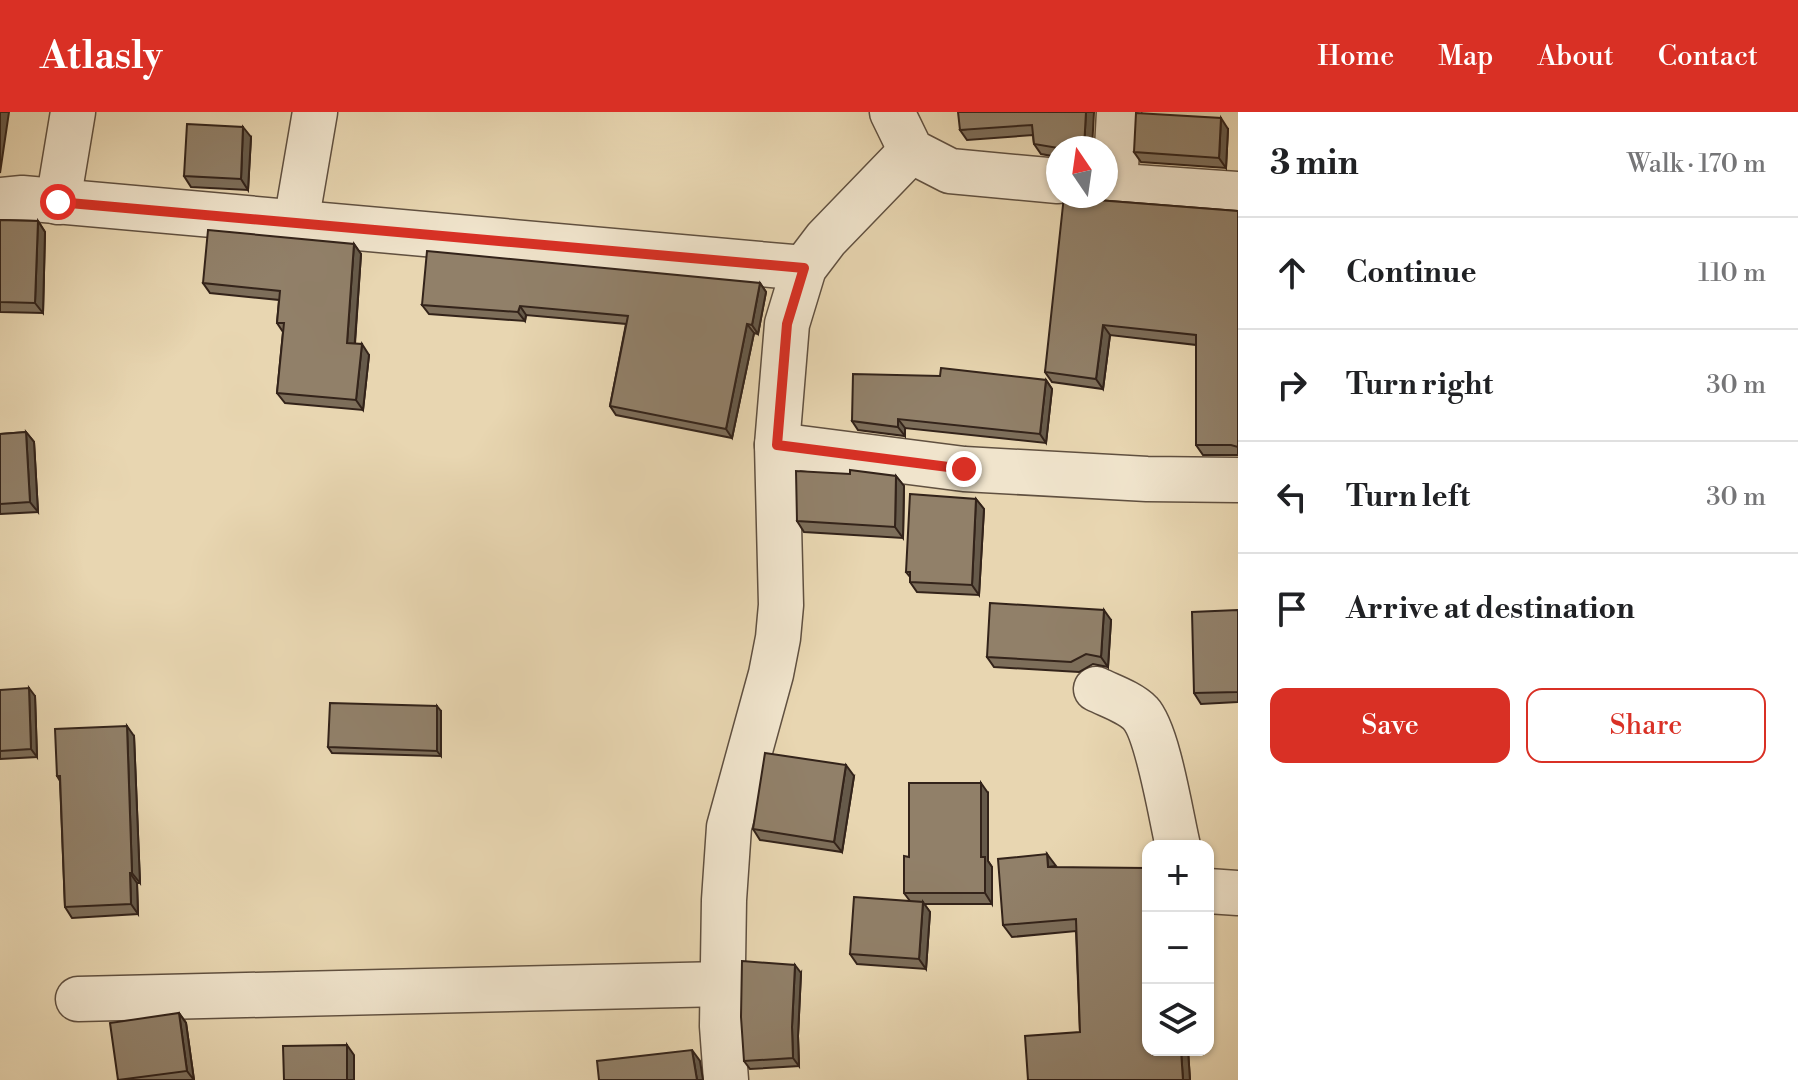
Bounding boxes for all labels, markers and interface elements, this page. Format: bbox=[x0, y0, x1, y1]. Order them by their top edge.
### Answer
text: Atlasly bbox=[40, 33, 163, 80]
text: Home bbox=[1318, 39, 1394, 74]
text: Map bbox=[1438, 39, 1493, 74]
text: About bbox=[1537, 39, 1614, 74]
text: Contact bbox=[1658, 39, 1758, 74]
north arrow bbox=[1046, 136, 1118, 208]
text: 3 min bbox=[1270, 143, 1359, 185]
text: Walk · 170 m bbox=[1627, 148, 1766, 180]
route start bbox=[40, 184, 76, 220]
icon: ahead bbox=[1270, 251, 1314, 295]
text: Continue bbox=[1346, 254, 1477, 292]
text: 110 m bbox=[1698, 257, 1766, 289]
icon: right bbox=[1270, 363, 1314, 407]
text: Turn right bbox=[1346, 366, 1493, 404]
text: 30 m bbox=[1706, 369, 1766, 401]
route end bbox=[946, 451, 982, 487]
icon: left bbox=[1270, 475, 1314, 519]
text: Turn left bbox=[1346, 478, 1470, 516]
text: 30 m bbox=[1706, 481, 1766, 513]
icon: arrive bbox=[1270, 587, 1314, 631]
text: Arrive at destination bbox=[1346, 590, 1635, 628]
button: Save bbox=[1270, 688, 1510, 763]
button: Share bbox=[1526, 688, 1766, 763]
map controls bbox=[1142, 840, 1214, 1056]
button: + bbox=[1142, 840, 1214, 912]
button: − bbox=[1142, 912, 1214, 984]
button: layers bbox=[1142, 984, 1214, 1056]

